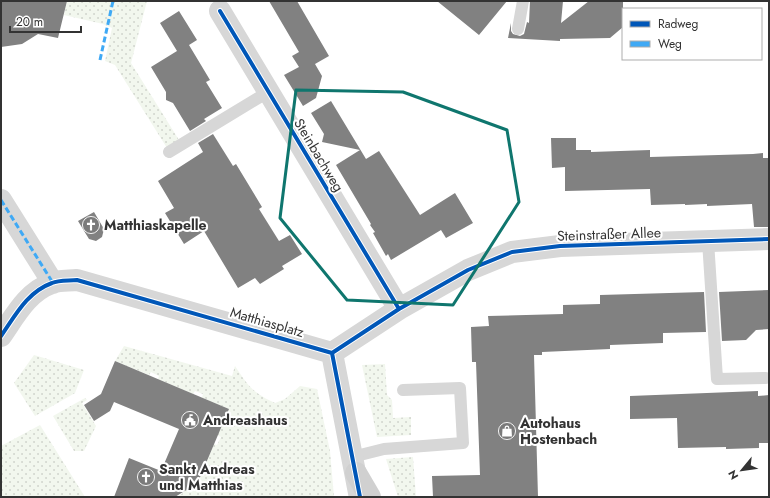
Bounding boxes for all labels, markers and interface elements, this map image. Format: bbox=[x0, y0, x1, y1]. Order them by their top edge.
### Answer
scale bar bbox=[10, 8, 81, 34]
legend bbox=[622, 8, 762, 60]
text: 20 m bbox=[16, 13, 43, 31]
text: Radweg bbox=[658, 15, 698, 33]
text: Weg bbox=[658, 35, 682, 53]
street label: Steinbachweg bbox=[289, 115, 349, 195]
church icon: Matthiaskapelle bbox=[81, 215, 101, 235]
place label: Matthiaskapelle bbox=[104, 215, 207, 235]
street label: Steinstraßer Allee bbox=[557, 222, 661, 246]
street label: Matthiasplatz bbox=[228, 302, 307, 342]
public building icon: Andreashaus bbox=[180, 410, 200, 430]
place label: Andreashaus bbox=[202, 410, 288, 430]
place label: Autohaus Hostenbach bbox=[519, 413, 597, 449]
shop icon: Autohaus Hostenbach bbox=[497, 421, 517, 441]
north arrow bbox=[722, 450, 762, 490]
place label: Sankt Andreas und Matthias bbox=[159, 459, 255, 495]
church icon: Sankt Andreas und Matthias bbox=[136, 467, 156, 487]
text: N bbox=[724, 467, 742, 483]

